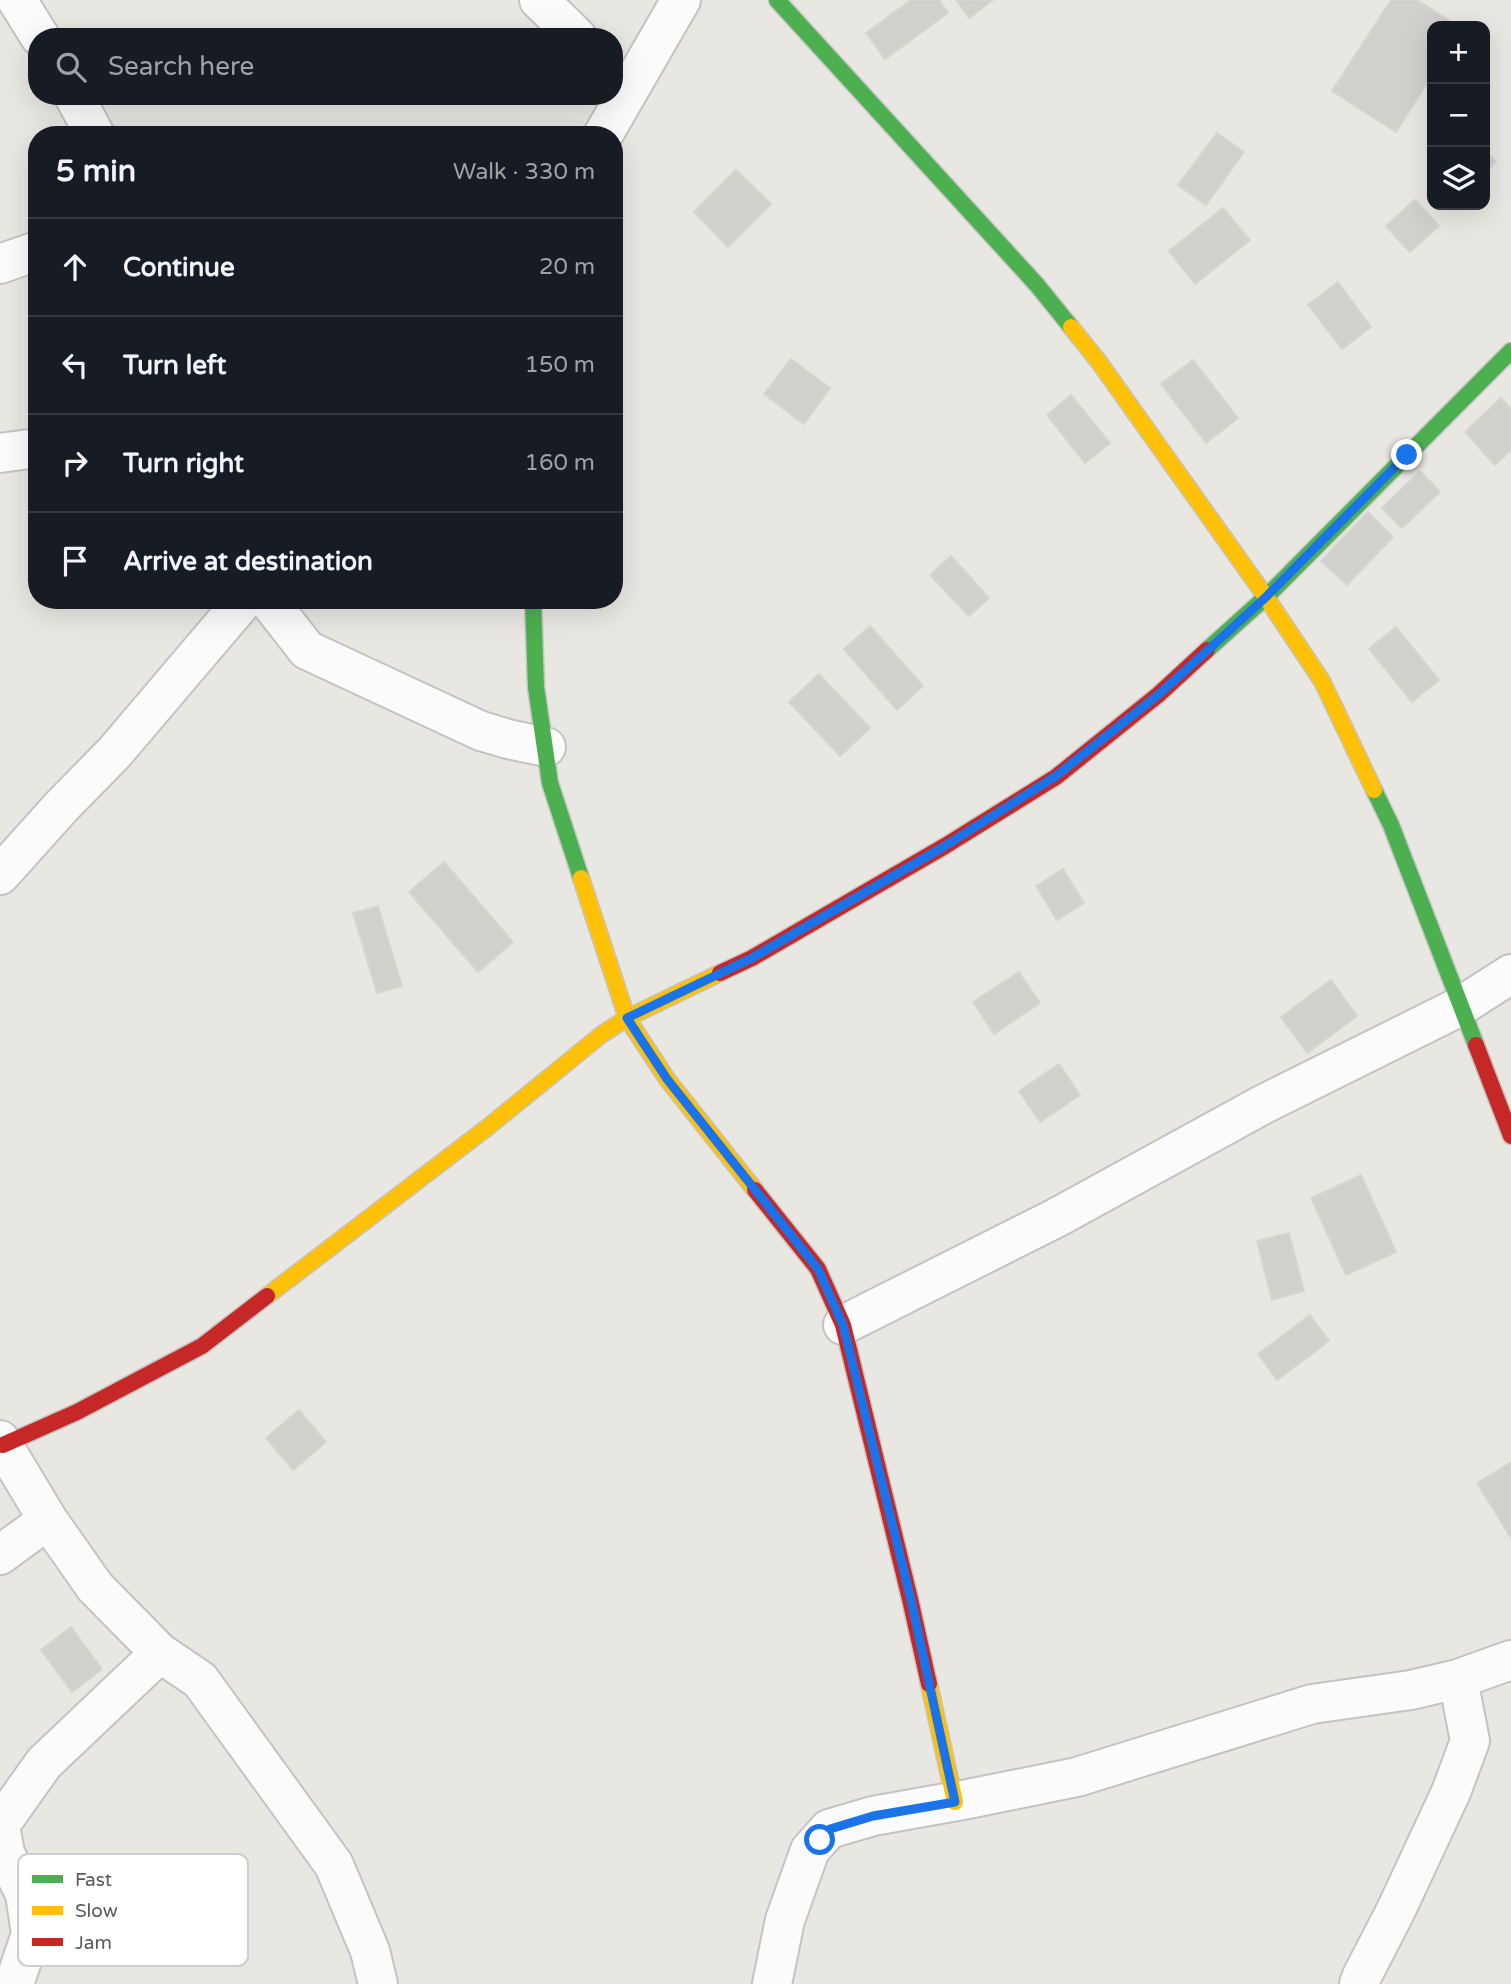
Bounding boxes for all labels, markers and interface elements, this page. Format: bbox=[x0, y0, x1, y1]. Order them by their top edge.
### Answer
map controls bbox=[1427, 21, 1490, 210]
button: + bbox=[1427, 21, 1490, 84]
search box bbox=[28, 28, 623, 105]
icon: search bbox=[52, 48, 90, 86]
text: Search here bbox=[108, 51, 254, 82]
button: − bbox=[1427, 84, 1490, 147]
button: layers bbox=[1427, 147, 1490, 210]
text: 5 min bbox=[56, 153, 136, 190]
text: Walk · 330 m bbox=[453, 158, 595, 186]
icon: ahead bbox=[56, 248, 94, 286]
text: Continue bbox=[123, 252, 235, 283]
text: 20 m bbox=[539, 253, 595, 281]
icon: left bbox=[56, 346, 94, 384]
text: Turn left bbox=[123, 350, 226, 381]
text: 150 m bbox=[525, 351, 595, 379]
route end bbox=[1391, 439, 1422, 470]
icon: right bbox=[56, 444, 94, 482]
text: Turn right bbox=[123, 448, 244, 479]
text: 160 m bbox=[525, 449, 595, 477]
icon: arrive bbox=[56, 542, 94, 580]
text: Arrive at destination bbox=[123, 546, 373, 577]
route start bbox=[804, 1824, 835, 1855]
legend bbox=[18, 1854, 248, 1966]
text: Fast bbox=[75, 1869, 112, 1891]
text: Slow bbox=[75, 1900, 118, 1922]
text: Jam bbox=[75, 1932, 112, 1954]

